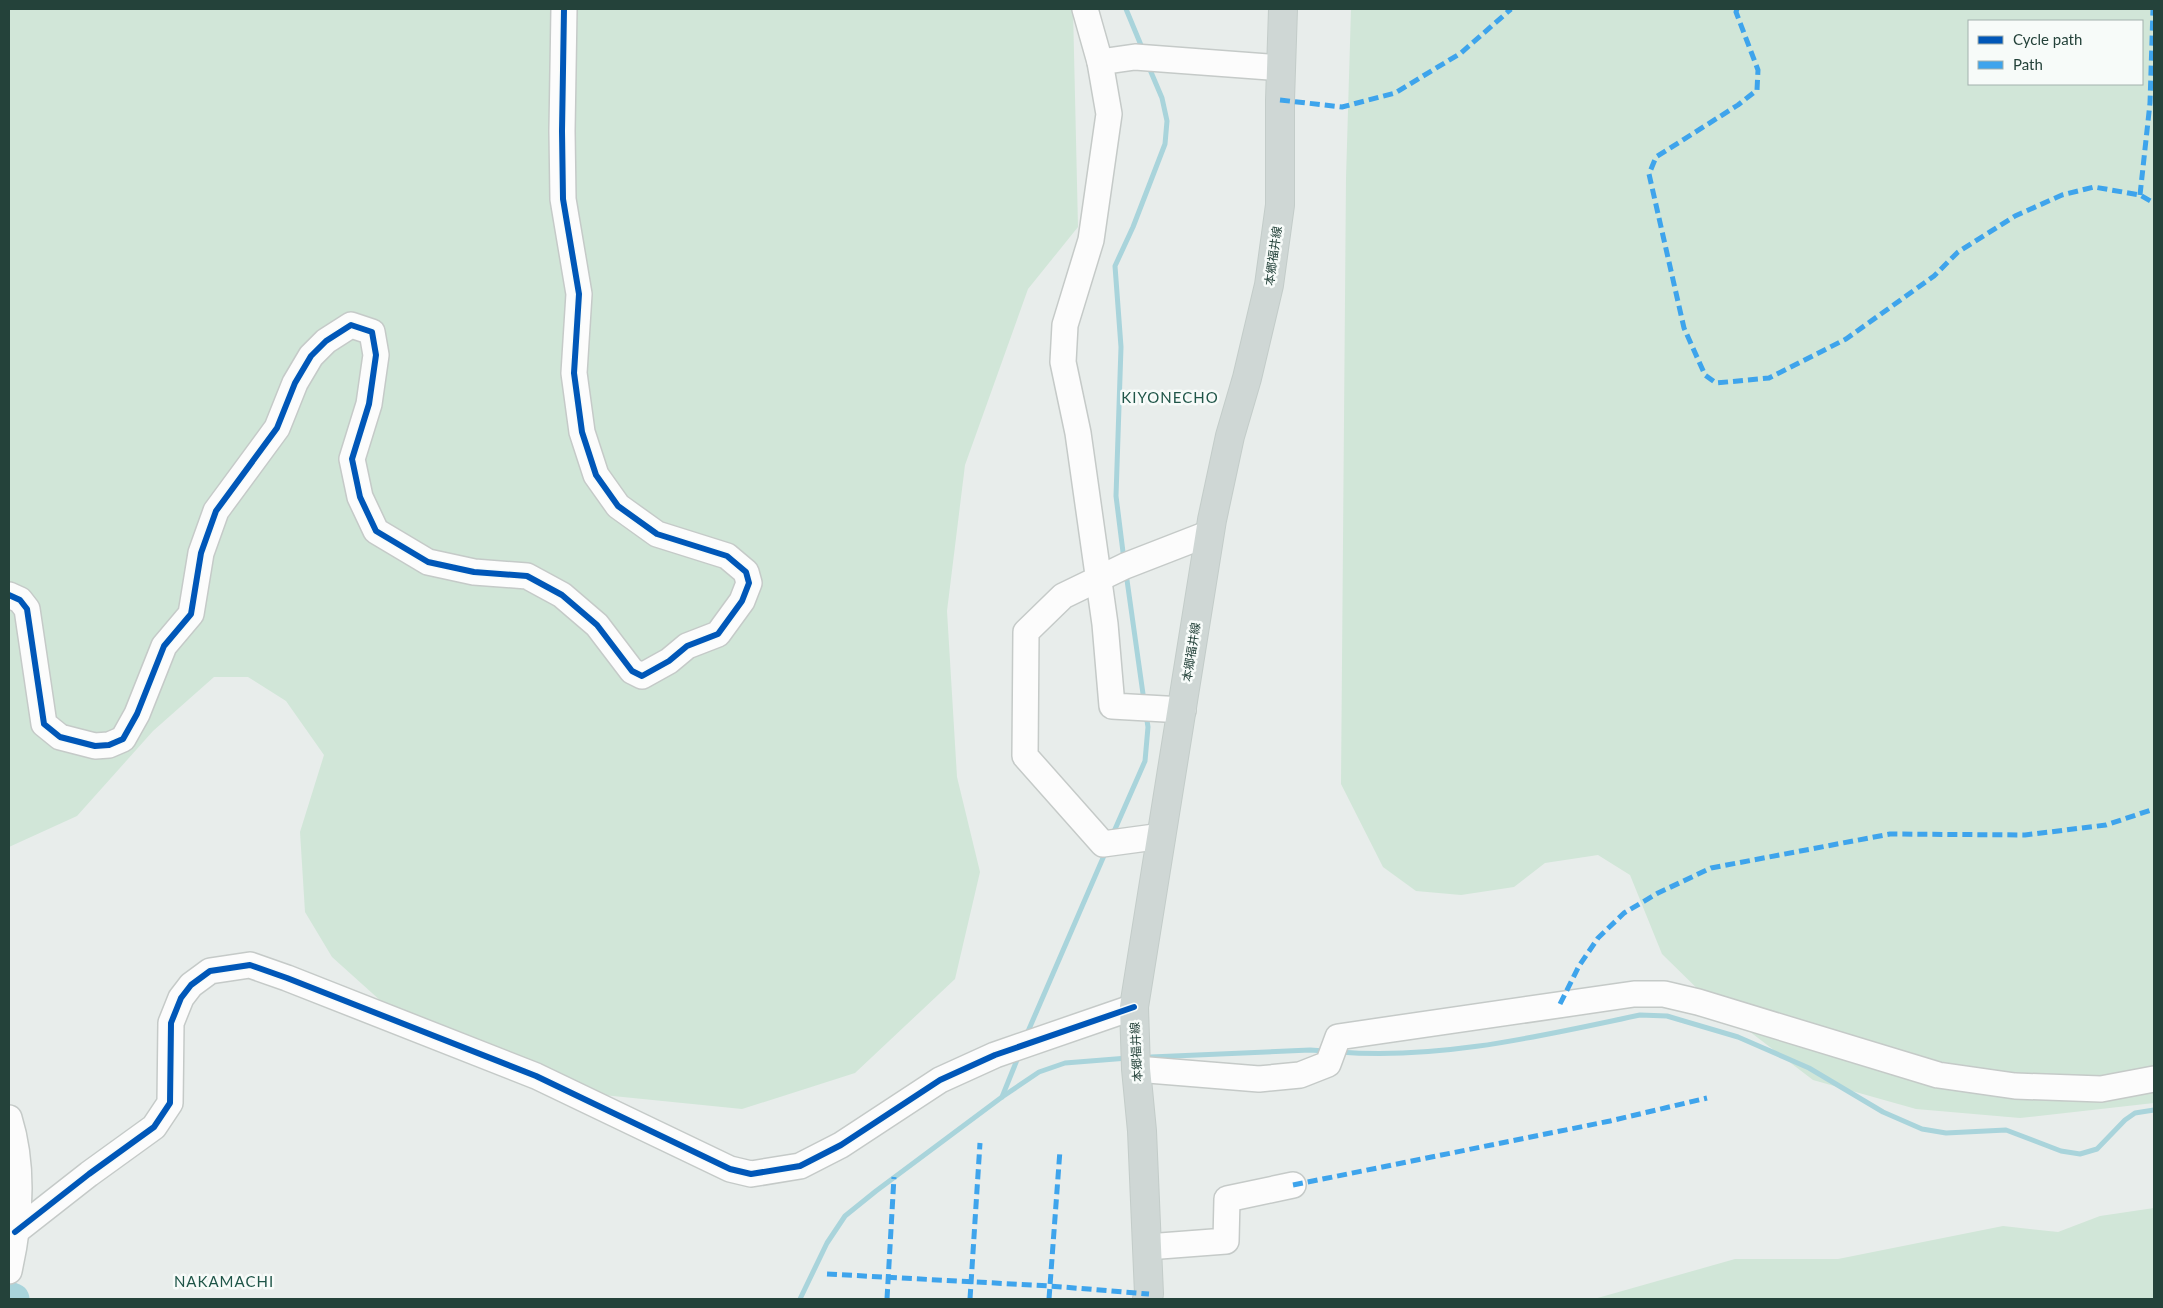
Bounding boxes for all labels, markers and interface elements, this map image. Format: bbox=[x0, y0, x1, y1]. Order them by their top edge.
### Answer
legend bbox=[1968, 20, 2143, 85]
text: Cycle path bbox=[2013, 30, 2082, 48]
text: Path bbox=[2013, 55, 2043, 73]
street label: 本郷福井線 bbox=[1261, 225, 1285, 287]
district label: KIYONECHO bbox=[1121, 388, 1219, 406]
street label: 本郷福井線 bbox=[1179, 621, 1203, 683]
street label: 本郷福井線 bbox=[1127, 1022, 1145, 1082]
district label: NAKAMACHI bbox=[174, 1272, 274, 1290]

